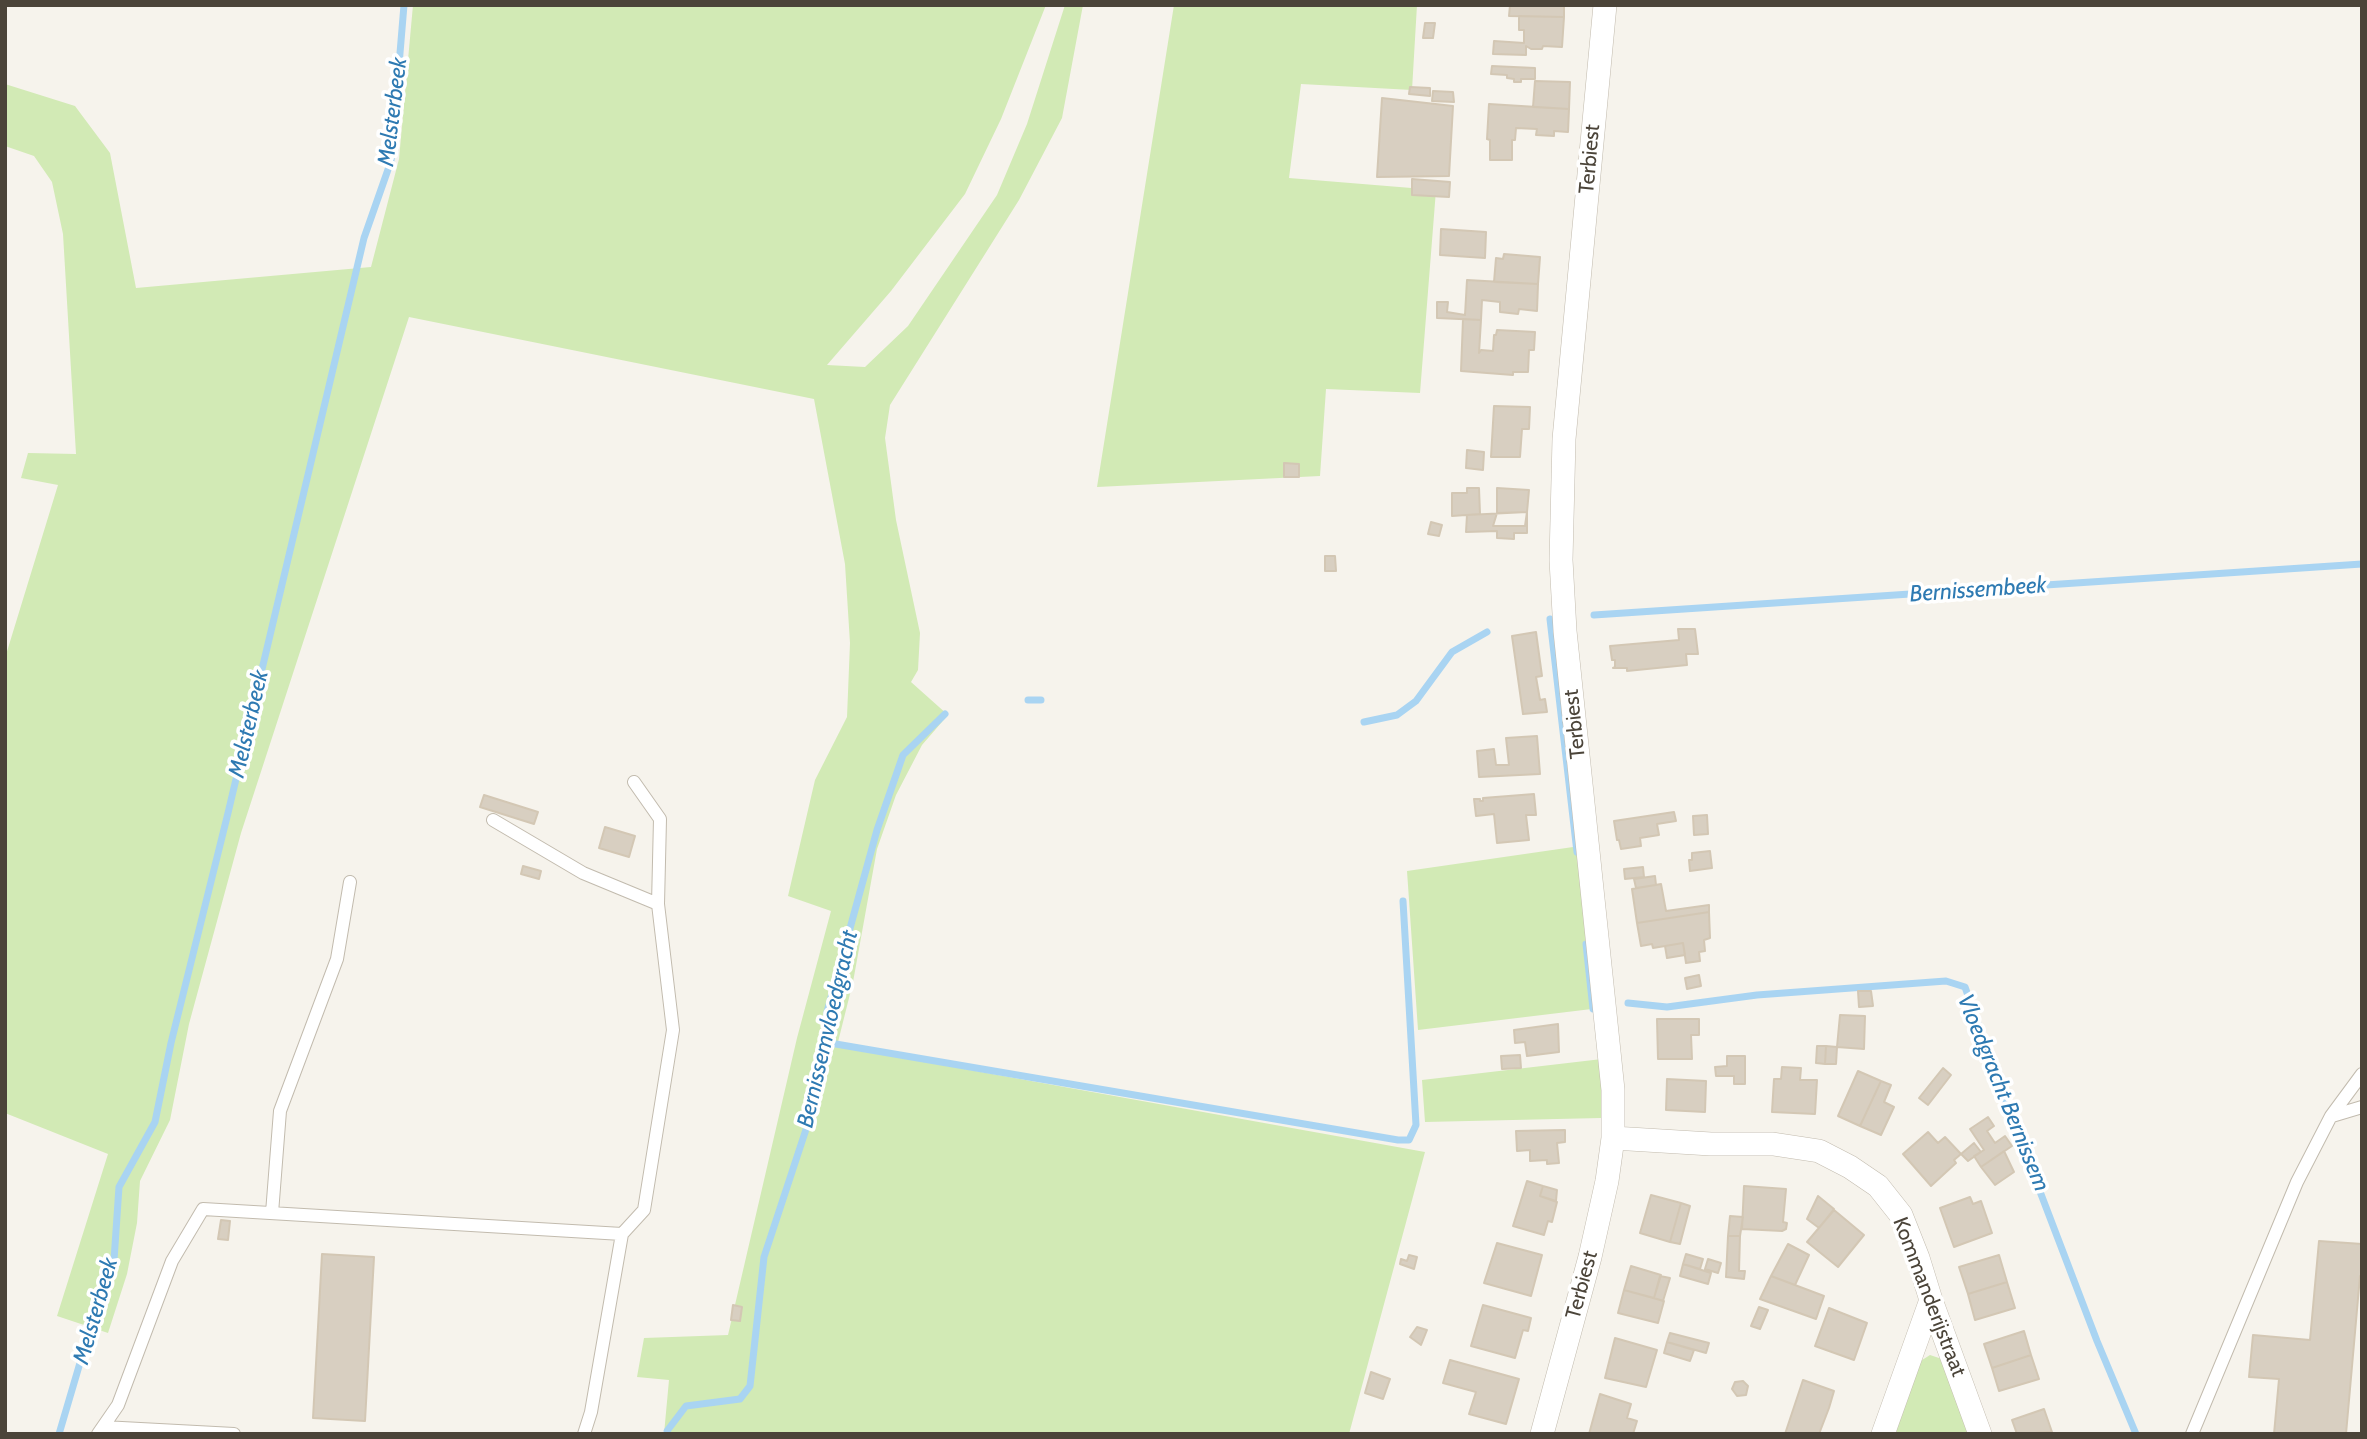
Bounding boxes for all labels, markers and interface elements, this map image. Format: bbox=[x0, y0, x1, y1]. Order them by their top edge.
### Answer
water label: Melsterbeek bbox=[373, 56, 413, 168]
street label: Terbiest bbox=[1574, 123, 1606, 195]
water label: Bernissembeek bbox=[1909, 571, 2047, 609]
water label: Melsterbeek bbox=[223, 668, 275, 780]
street label: Terbiest bbox=[1559, 688, 1591, 760]
water label: Bernissemvloedgracht bbox=[792, 928, 864, 1130]
water label: Vloedgracht Bernissem bbox=[1951, 990, 2055, 1196]
street label: Kommanderijstraat bbox=[1887, 1214, 1971, 1380]
street label: Terbiest bbox=[1561, 1248, 1603, 1322]
water label: Melsterbeek bbox=[68, 1255, 124, 1367]

